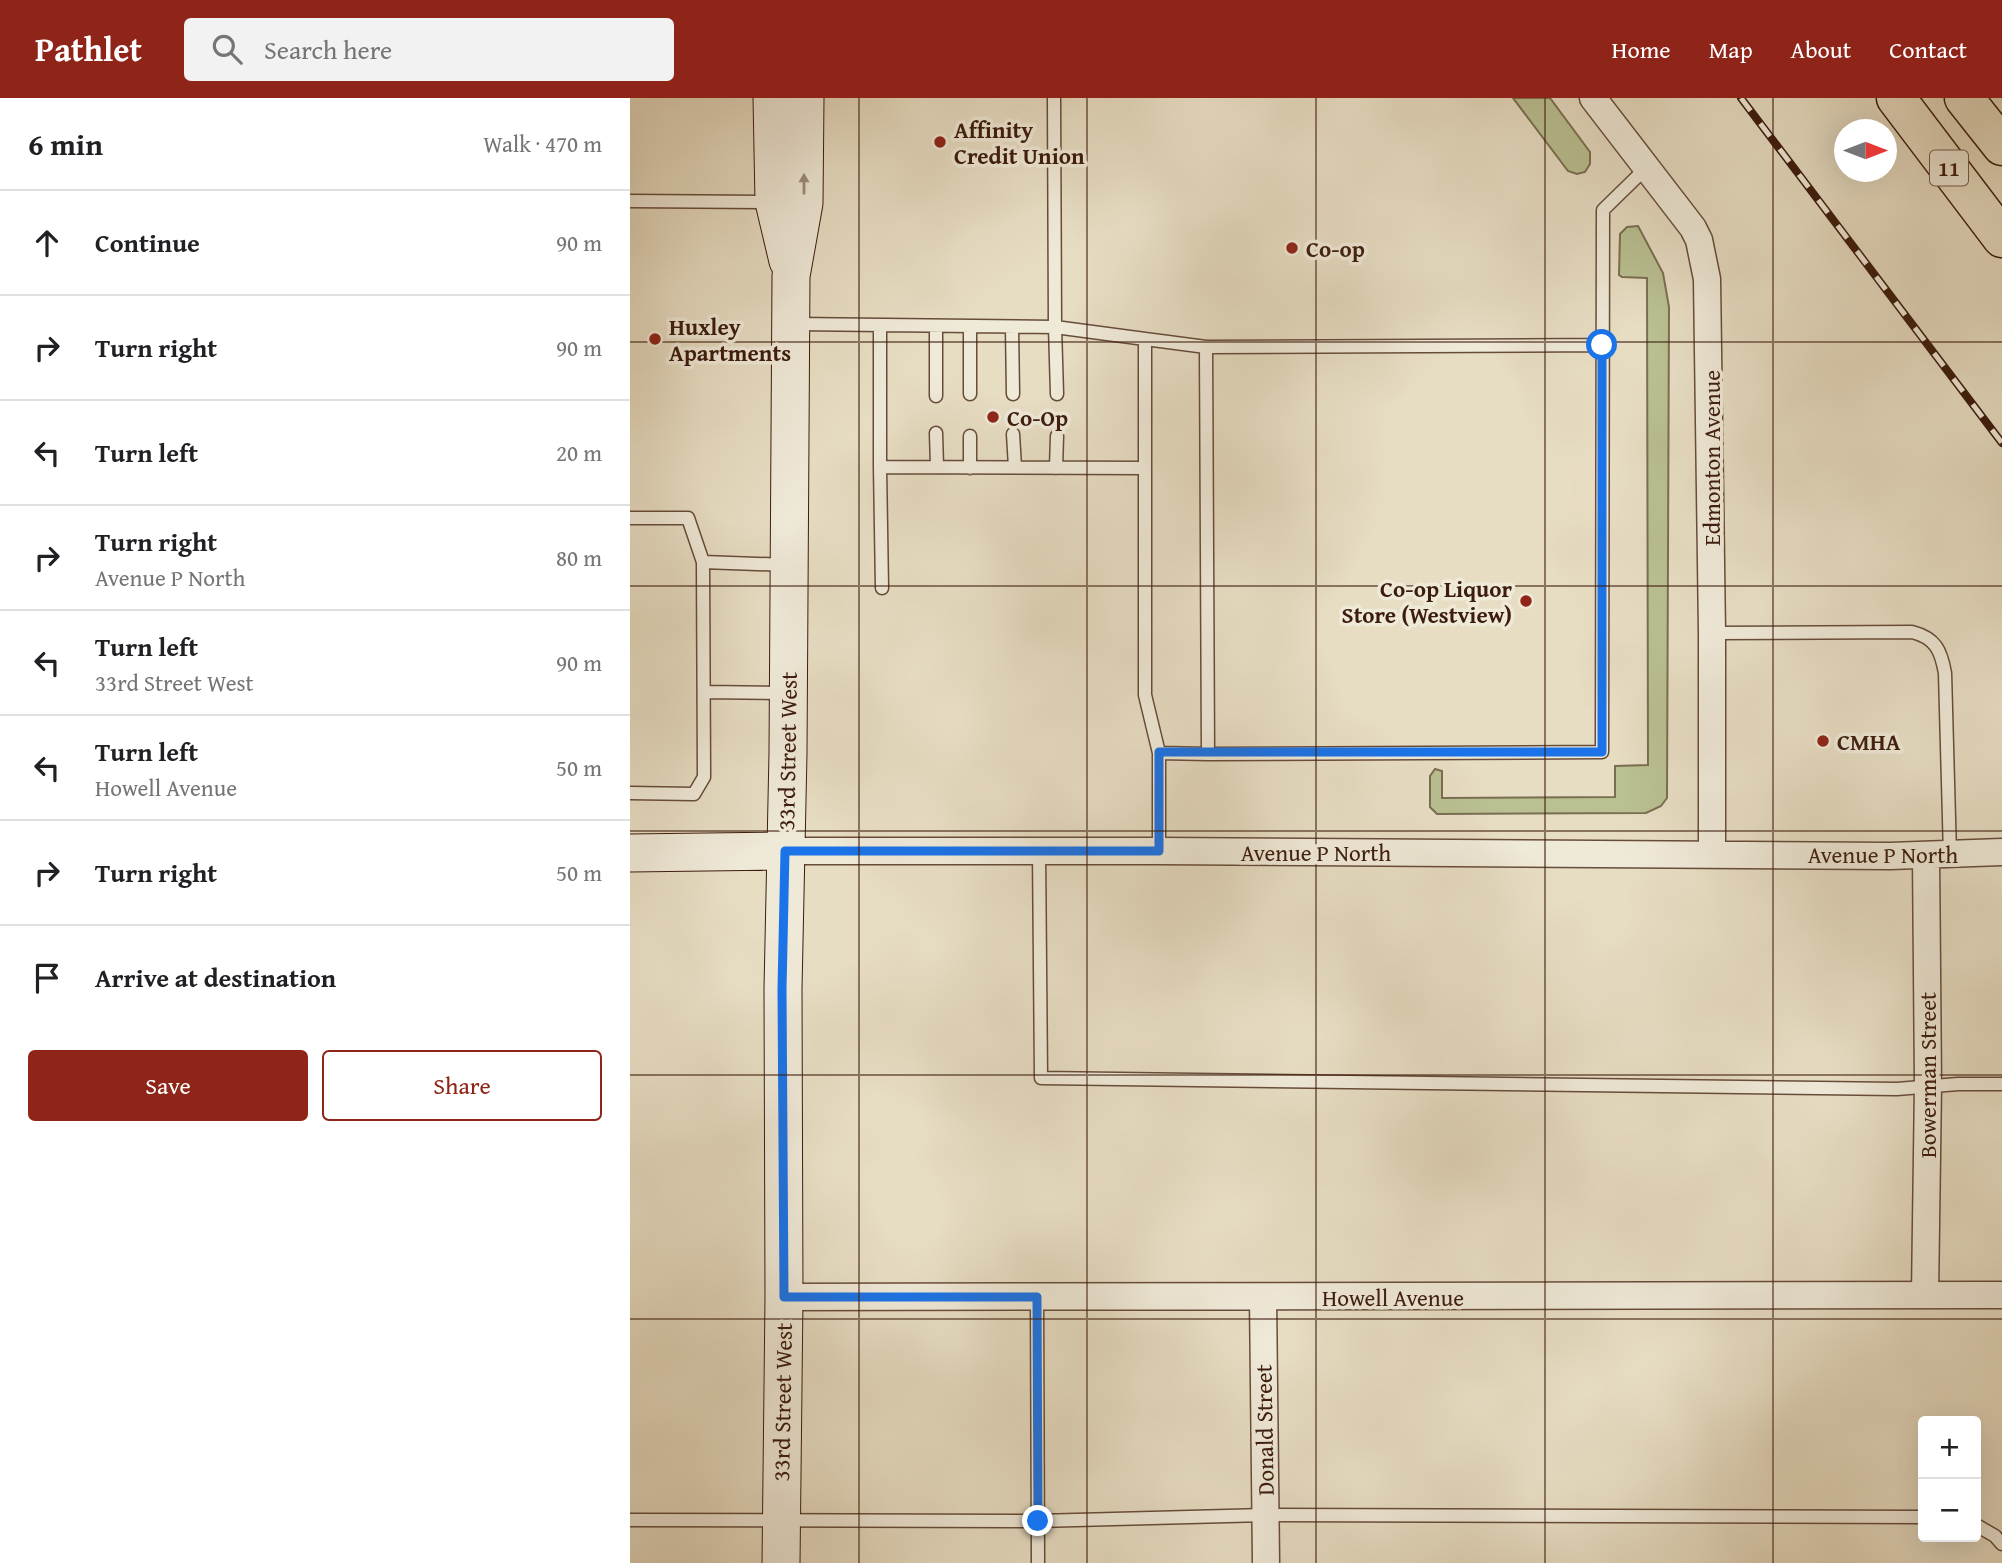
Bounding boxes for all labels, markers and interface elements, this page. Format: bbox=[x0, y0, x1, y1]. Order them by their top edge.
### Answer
search box bbox=[184, 18, 674, 81]
text: Pathlet bbox=[35, 25, 142, 73]
icon: search bbox=[208, 30, 246, 68]
text: Search here bbox=[264, 30, 392, 69]
text: Home bbox=[1612, 32, 1671, 67]
text: Map bbox=[1709, 32, 1753, 67]
text: About bbox=[1791, 32, 1851, 67]
text: Contact bbox=[1889, 32, 1967, 67]
place label: Affinity Credit Union bbox=[954, 113, 1085, 172]
north arrow bbox=[1834, 119, 1897, 182]
text: 6 min bbox=[28, 122, 103, 166]
text: Walk · 470 m bbox=[483, 127, 602, 160]
marker: Affinity Credit Union bbox=[932, 134, 948, 150]
road number: 11 bbox=[1930, 150, 1968, 186]
one-way arrow bbox=[798, 173, 810, 195]
text: Continue bbox=[95, 223, 200, 262]
icon: ahead bbox=[28, 224, 66, 262]
text: 90 m bbox=[556, 226, 602, 259]
place label: Co-op bbox=[1306, 232, 1365, 265]
marker: Co-op bbox=[1284, 240, 1300, 256]
place label: Huxley Apartments bbox=[669, 310, 791, 369]
text: Turn right bbox=[95, 328, 217, 367]
icon: right bbox=[28, 329, 66, 367]
route start bbox=[1586, 329, 1617, 360]
text: 90 m bbox=[556, 331, 602, 364]
marker: Huxley Apartments bbox=[647, 331, 663, 347]
street label: Edmonton Avenue bbox=[1695, 370, 1728, 546]
place label: Co-Op bbox=[1007, 401, 1068, 434]
marker: Co-Op bbox=[985, 409, 1001, 425]
text: Turn left bbox=[95, 433, 198, 472]
icon: left bbox=[28, 434, 66, 472]
text: 20 m bbox=[556, 436, 602, 469]
text: Turn right bbox=[95, 522, 217, 561]
icon: right bbox=[28, 539, 66, 577]
text: 80 m bbox=[556, 541, 602, 574]
text: Avenue P North bbox=[95, 561, 245, 594]
place label: Co-op Liquor Store (Westview) bbox=[1342, 572, 1512, 631]
marker: Co-op Liquor Store (Westview) bbox=[1518, 593, 1534, 609]
text: Turn left bbox=[95, 627, 198, 666]
icon: left bbox=[28, 644, 66, 682]
text: 90 m bbox=[556, 646, 602, 679]
text: 33rd Street West bbox=[95, 666, 254, 699]
street label: 33rd Street West bbox=[769, 671, 805, 831]
place label: CMHA bbox=[1837, 725, 1901, 758]
text: Turn left bbox=[95, 732, 198, 771]
marker: CMHA bbox=[1815, 733, 1831, 749]
icon: left bbox=[28, 749, 66, 787]
text: 50 m bbox=[556, 751, 602, 784]
text: Howell Avenue bbox=[95, 771, 237, 804]
street label: Avenue P North bbox=[1241, 836, 1391, 869]
street label: Avenue P North bbox=[1808, 838, 1958, 871]
text: Turn right bbox=[95, 853, 217, 892]
icon: right bbox=[28, 854, 66, 892]
text: 50 m bbox=[556, 856, 602, 889]
text: Arrive at destination bbox=[95, 958, 336, 997]
icon: arrive bbox=[28, 959, 66, 997]
street label: Bowerman Street bbox=[1911, 992, 1944, 1158]
button: Save bbox=[28, 1050, 308, 1121]
button: Share bbox=[322, 1050, 602, 1121]
street label: Howell Avenue bbox=[1322, 1281, 1464, 1314]
street label: 33rd Street West bbox=[764, 1322, 800, 1482]
street label: Donald Street bbox=[1246, 1364, 1282, 1496]
map controls bbox=[1918, 1416, 1981, 1542]
button: + bbox=[1918, 1416, 1981, 1479]
button: − bbox=[1918, 1479, 1981, 1542]
route end bbox=[1022, 1505, 1053, 1536]

